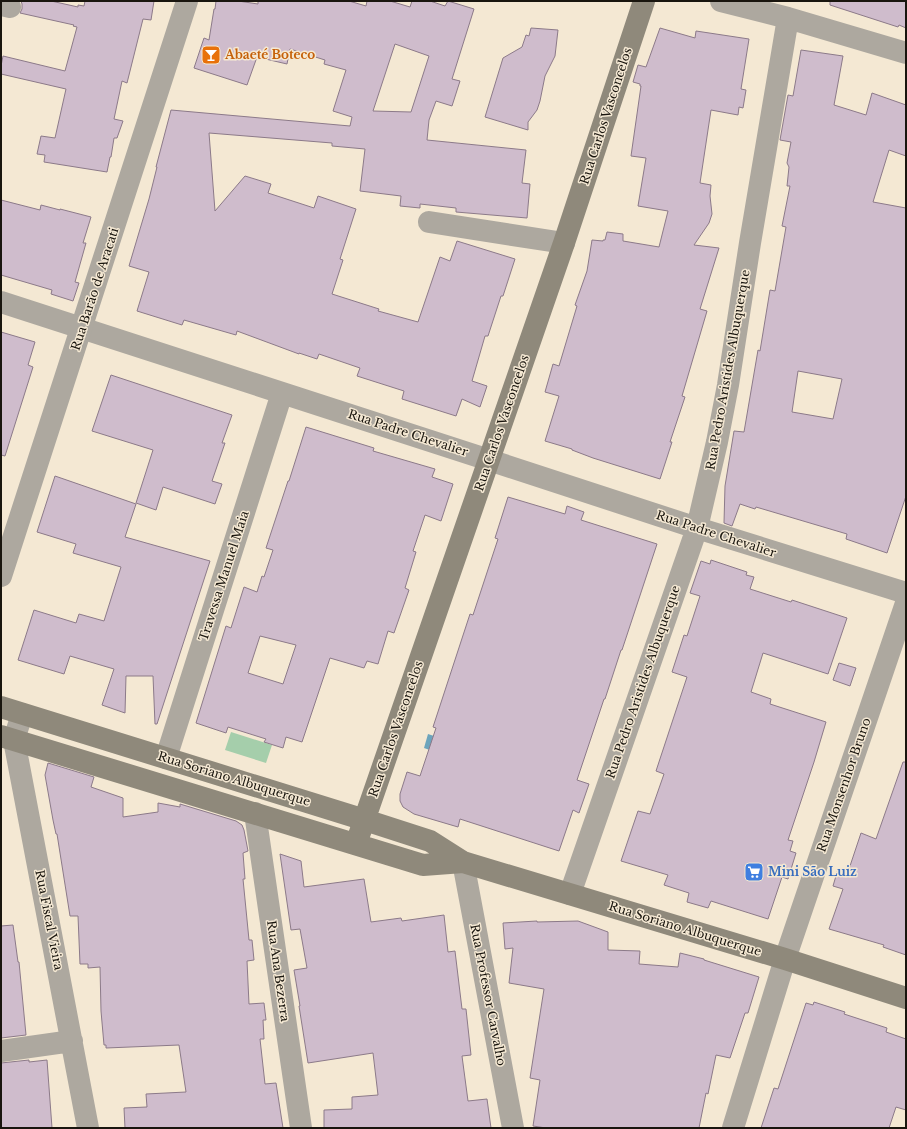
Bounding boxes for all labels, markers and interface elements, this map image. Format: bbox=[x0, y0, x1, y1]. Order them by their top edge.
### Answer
bar icon: Abaeté Boteco bbox=[200, 44, 222, 66]
street label: Rua Carlos Vasconcelos bbox=[576, 46, 635, 186]
place label: Abaeté Boteco bbox=[224, 47, 315, 62]
street label: Rua Barão de Aracati bbox=[68, 226, 121, 352]
street label: Rua Pedro Aristides Albuquerque bbox=[702, 268, 753, 471]
street label: Rua Carlos Vasconcelos bbox=[471, 353, 532, 493]
street label: Rua Padre Chevalier bbox=[346, 406, 470, 459]
street label: Rua Padre Chevalier bbox=[654, 507, 778, 560]
street label: Travessa Manuel Maia bbox=[195, 508, 252, 643]
street label: Rua Pedro Aristides Albuquerque bbox=[602, 583, 683, 780]
street label: Rua Carlos Vasconcelos bbox=[365, 659, 426, 799]
street label: Rua Monsenhor Bruno bbox=[813, 716, 874, 854]
street label: Rua Soriano Albuquerque bbox=[156, 748, 312, 809]
supermarket icon: Mini São Luiz bbox=[743, 861, 765, 883]
place label: Mini São Luiz bbox=[768, 864, 857, 879]
street label: Rua Fiscal Vieira bbox=[32, 869, 67, 972]
street label: Rua Soriano Albuquerque bbox=[607, 898, 763, 959]
street label: Rua Ana Bezerra bbox=[264, 919, 293, 1023]
street label: Rua Professor Carvalho bbox=[467, 923, 510, 1067]

